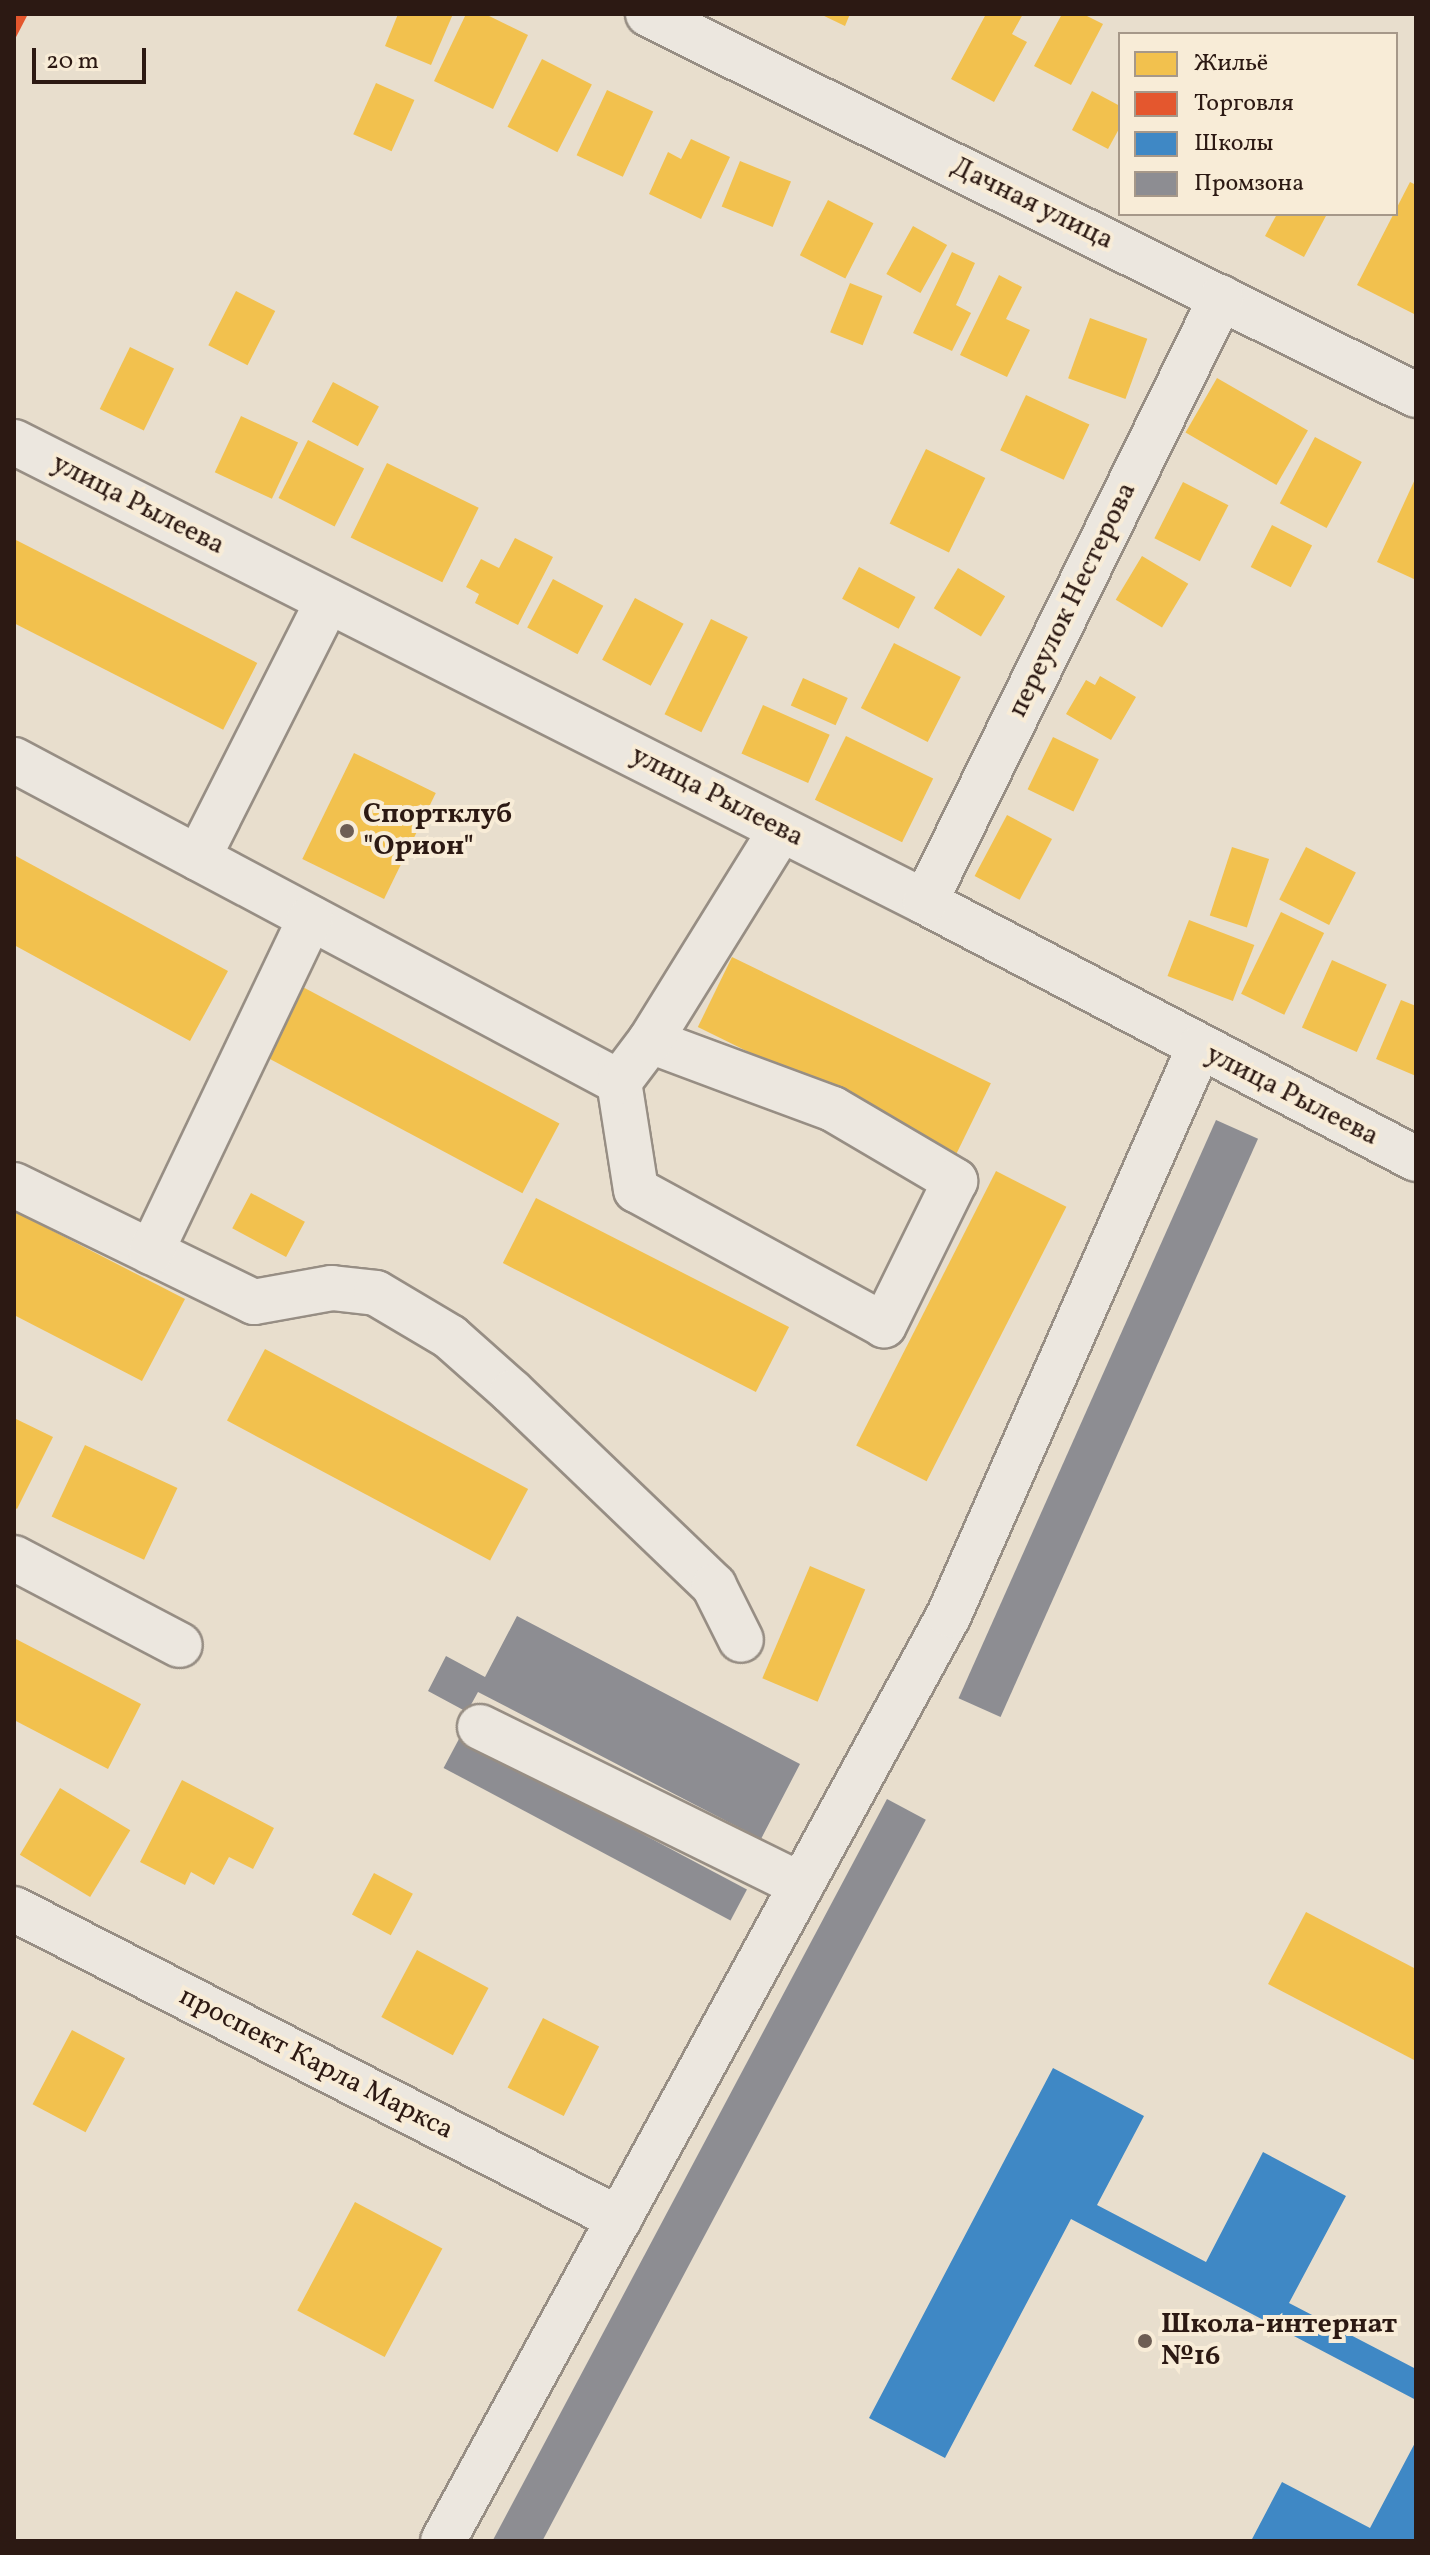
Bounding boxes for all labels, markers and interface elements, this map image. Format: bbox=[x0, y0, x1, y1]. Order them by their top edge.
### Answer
scale bar bbox=[36, 32, 150, 82]
legend bbox=[1118, 32, 1398, 216]
text: 20 m bbox=[46, 45, 99, 79]
text: Жильё bbox=[1194, 47, 1268, 81]
text: Торговля bbox=[1194, 87, 1294, 121]
text: Школы bbox=[1194, 127, 1274, 161]
street label: Дачная улица bbox=[945, 150, 1119, 258]
text: Промзона bbox=[1194, 167, 1304, 201]
street label: улица Рылеева bbox=[46, 447, 230, 563]
street label: переулок Нестерова bbox=[1002, 477, 1144, 723]
street label: улица Рылеева bbox=[625, 739, 809, 855]
place label: Спортклуб "Орион" bbox=[363, 798, 512, 864]
marker: Спортклуб "Орион" bbox=[338, 822, 356, 840]
street label: улица Рылеева bbox=[1200, 1038, 1384, 1154]
street label: проспект Карла Маркса bbox=[173, 1980, 459, 2148]
place label: Школа-интернат №16 bbox=[1161, 2308, 1397, 2374]
marker: Школа-интернат №16 bbox=[1136, 2332, 1154, 2350]

